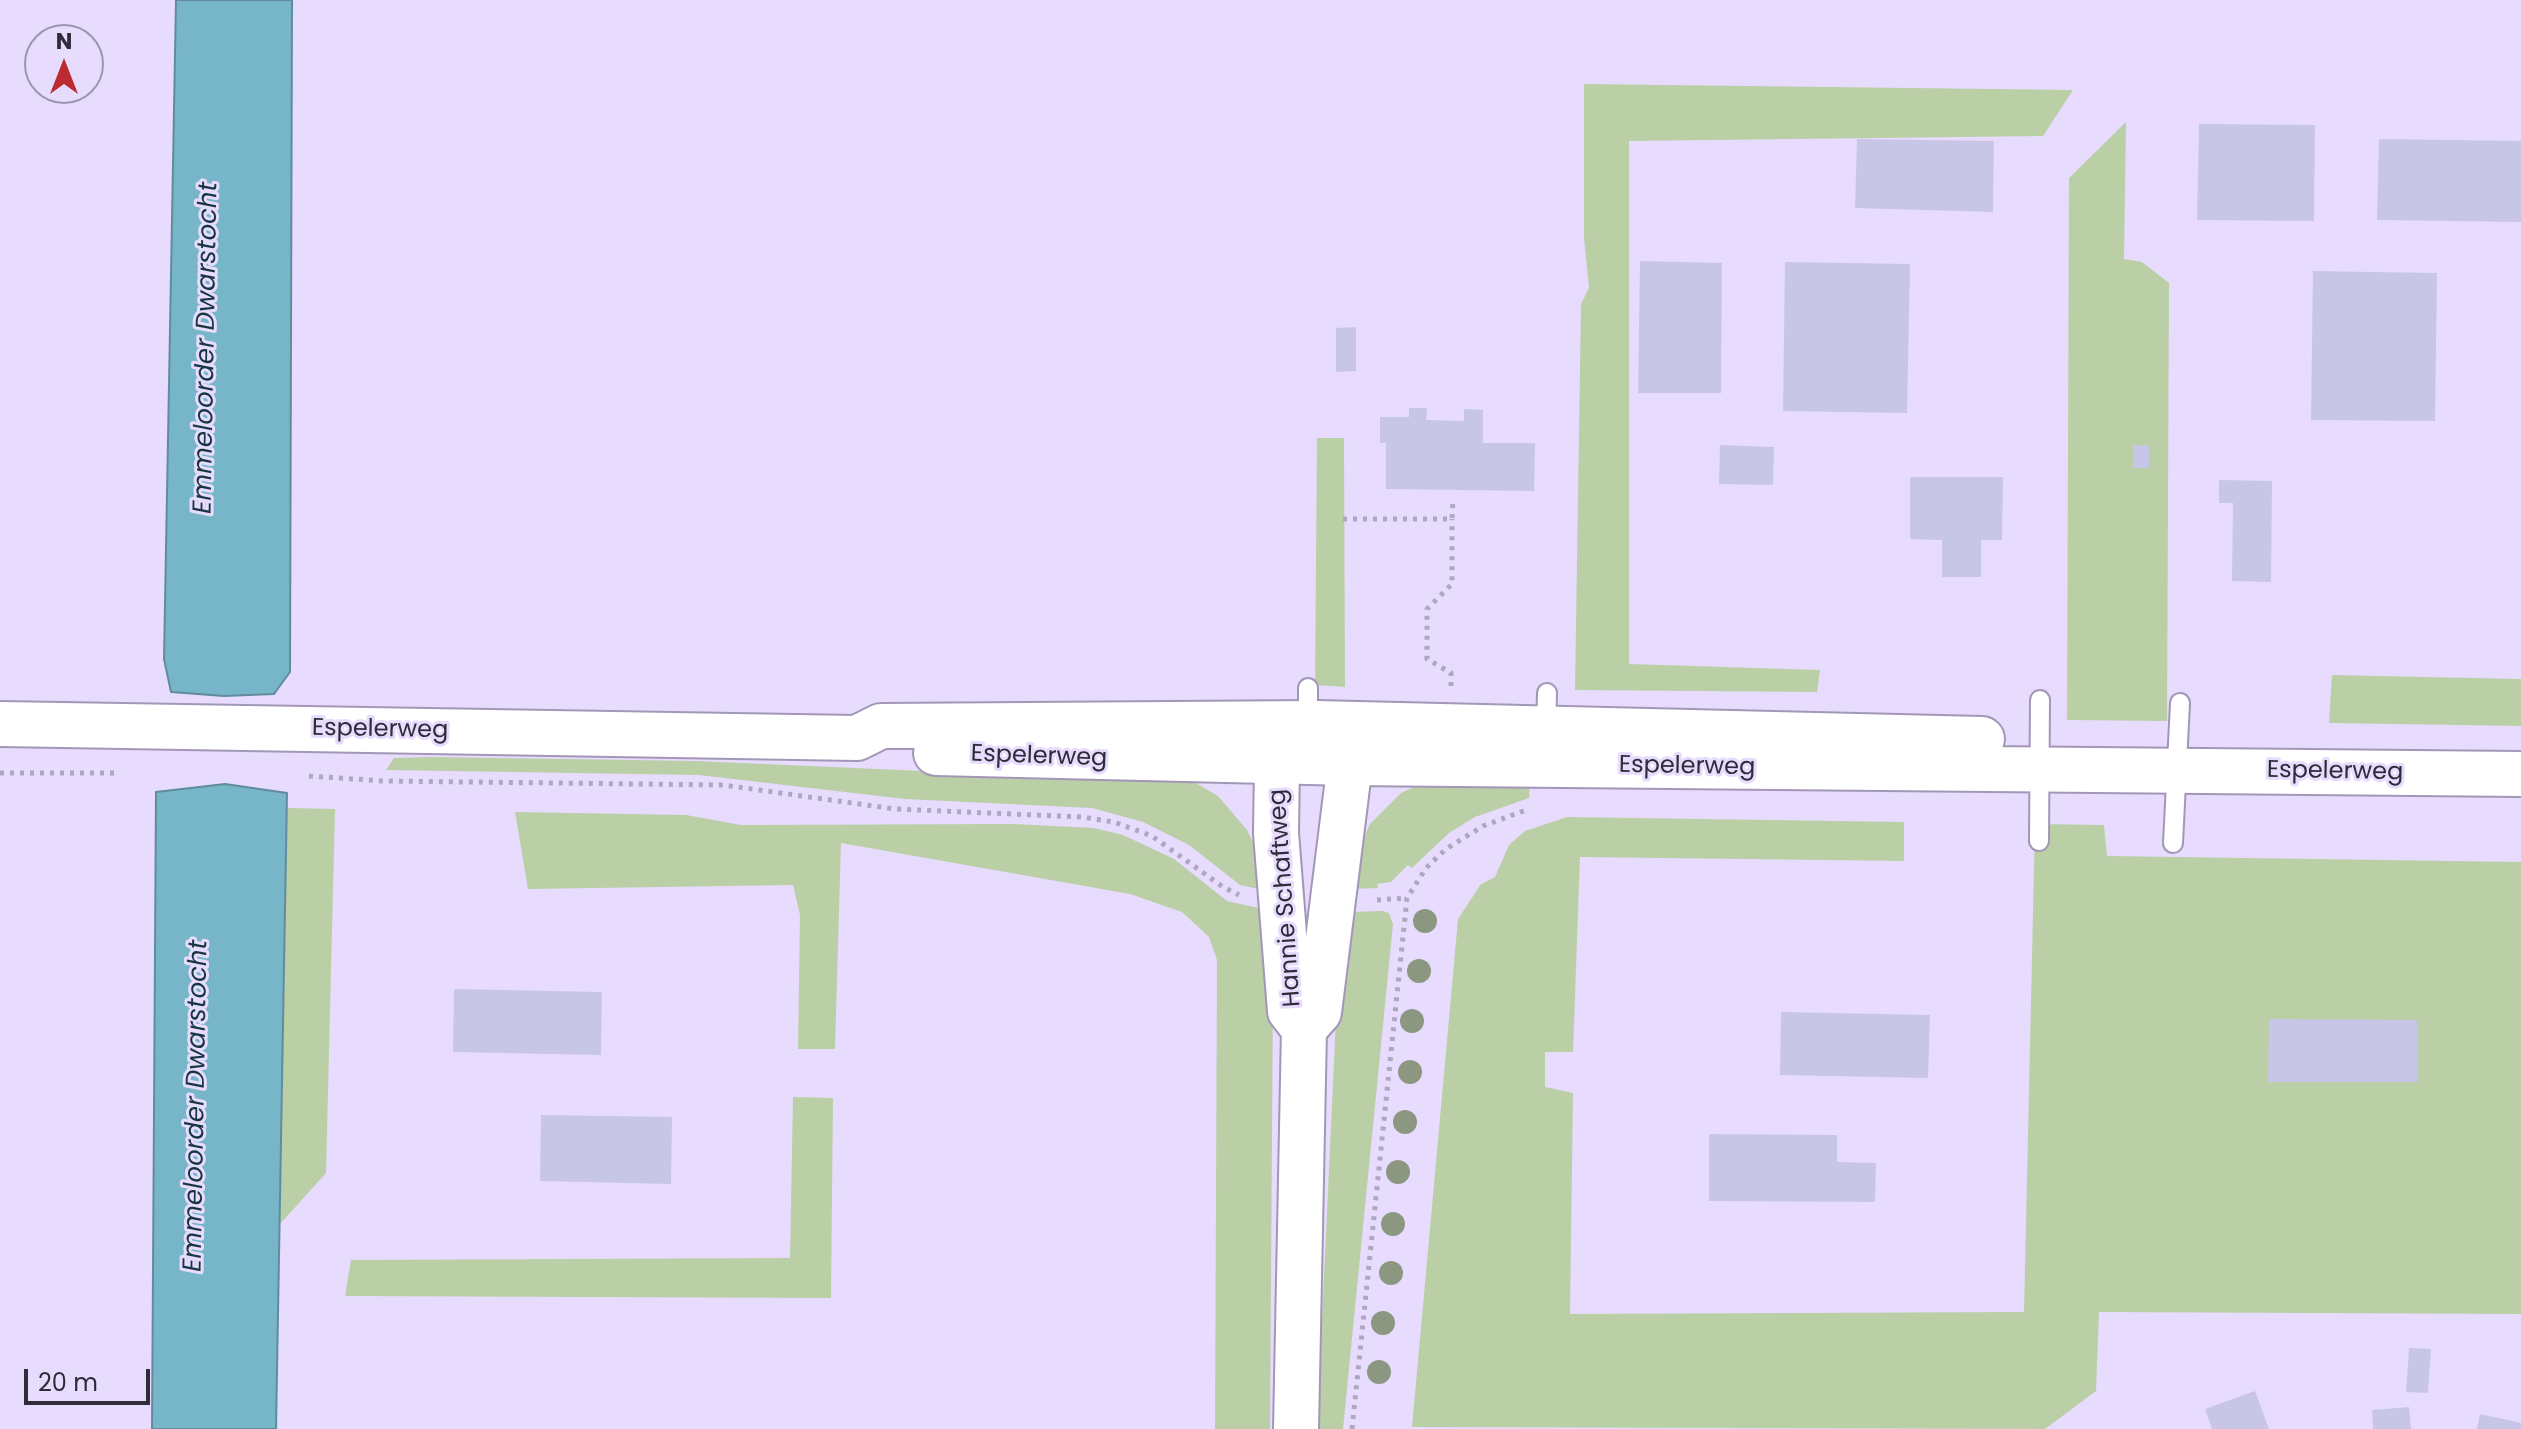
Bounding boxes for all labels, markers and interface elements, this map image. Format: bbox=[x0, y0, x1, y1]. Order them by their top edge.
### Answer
north arrow bbox=[24, 24, 104, 104]
text: N bbox=[56, 26, 72, 57]
water label: Emmeloorder Dwarstocht bbox=[189, 182, 225, 514]
street label: Espelerweg bbox=[312, 714, 448, 746]
street label: Espelerweg bbox=[970, 740, 1108, 774]
street label: Espelerweg bbox=[1619, 751, 1755, 783]
street label: Espelerweg bbox=[2267, 756, 2403, 788]
street label: Hannie Schaftweg bbox=[1264, 788, 1308, 1008]
water label: Emmeloorder Dwarstocht bbox=[179, 940, 215, 1272]
scale bar bbox=[28, 1353, 154, 1403]
text: 20 m bbox=[38, 1366, 98, 1399]

